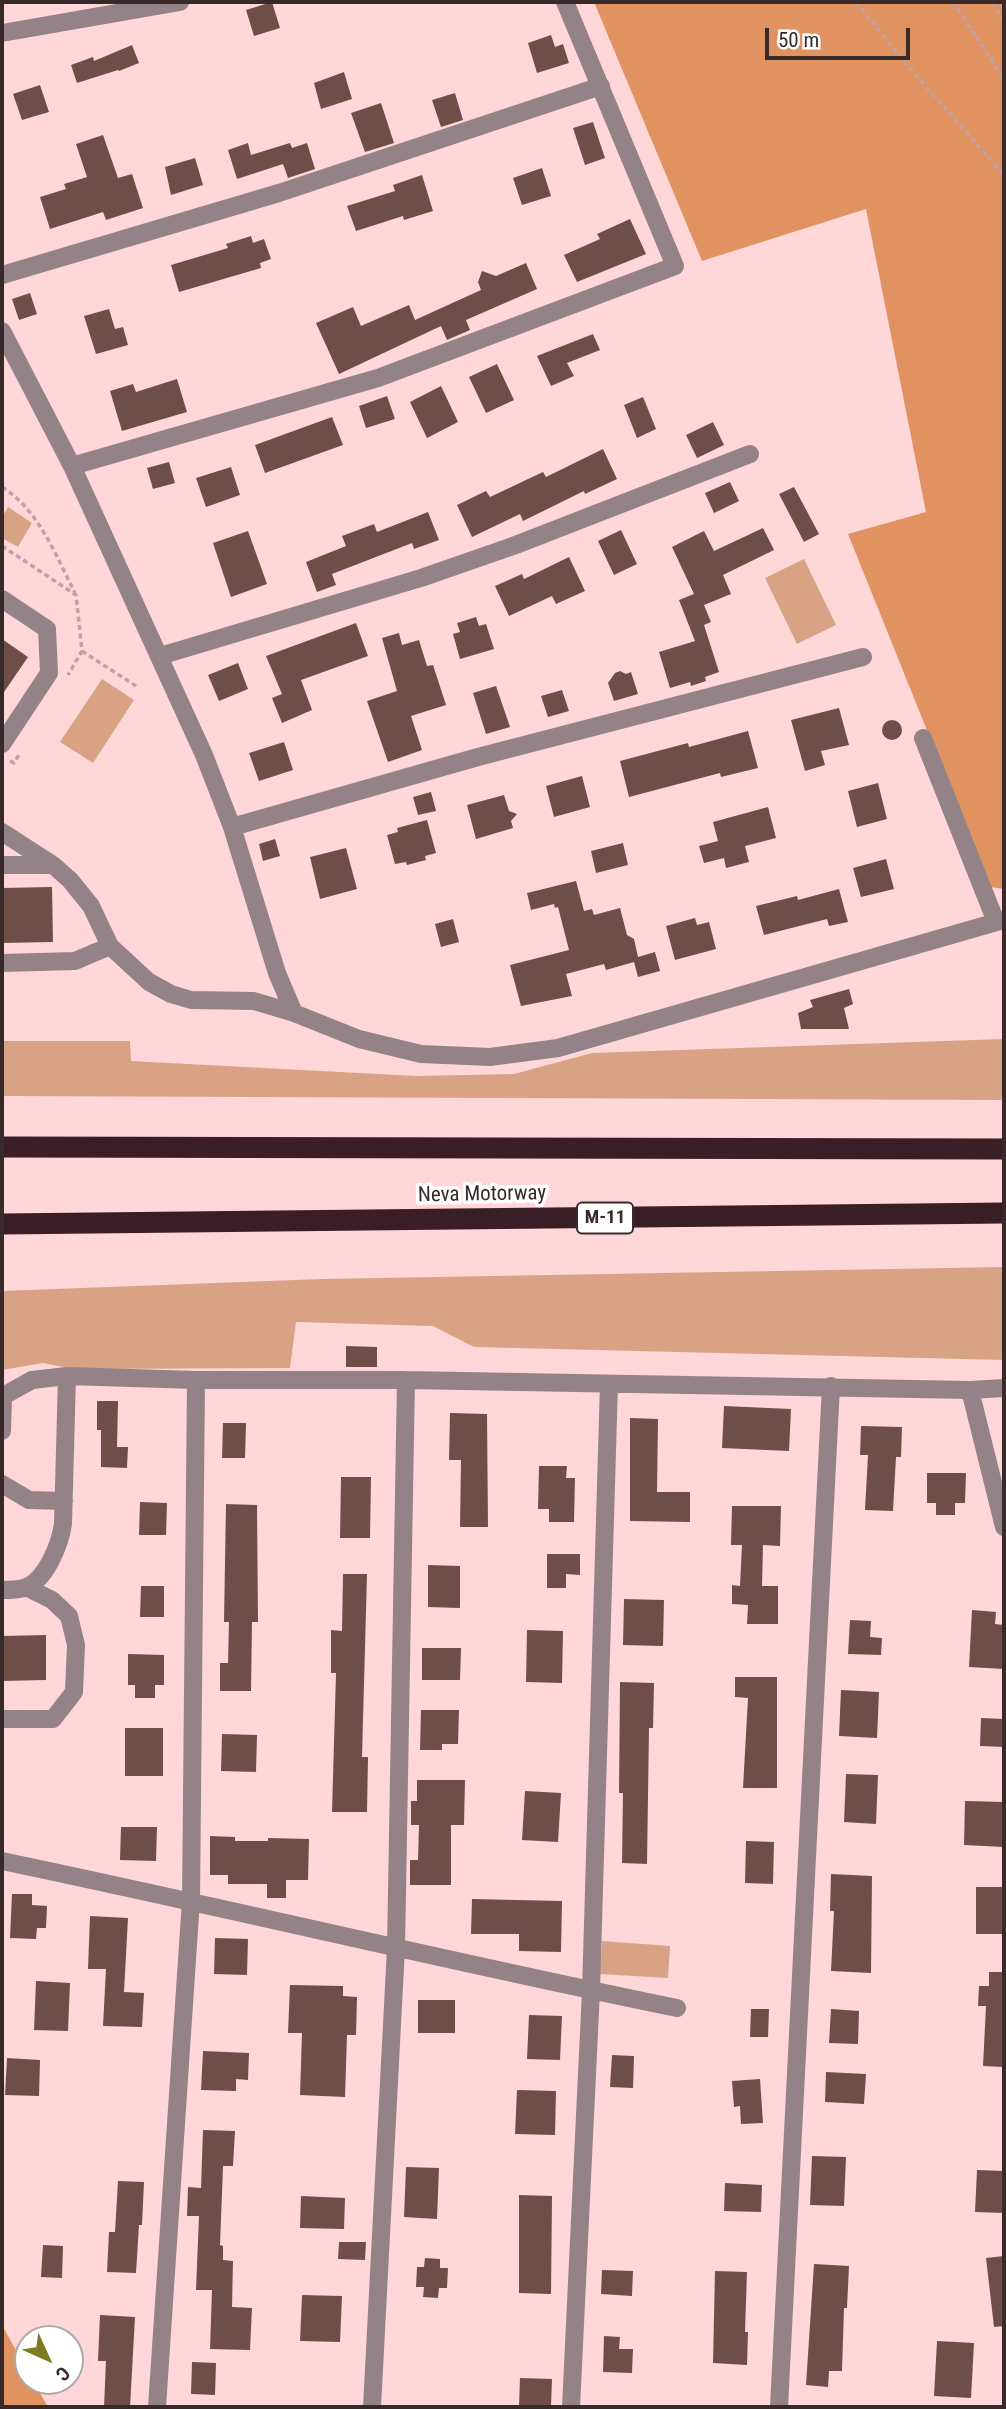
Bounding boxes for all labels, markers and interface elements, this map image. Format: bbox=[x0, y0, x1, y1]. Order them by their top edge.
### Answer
scale bar bbox=[768, 14, 913, 58]
text: 50 m bbox=[778, 28, 819, 52]
street label: Neva Motorway bbox=[418, 1181, 546, 1209]
road number: М-11 bbox=[577, 1202, 633, 1234]
north arrow bbox=[14, 2325, 84, 2395]
text: С bbox=[51, 2362, 75, 2386]

